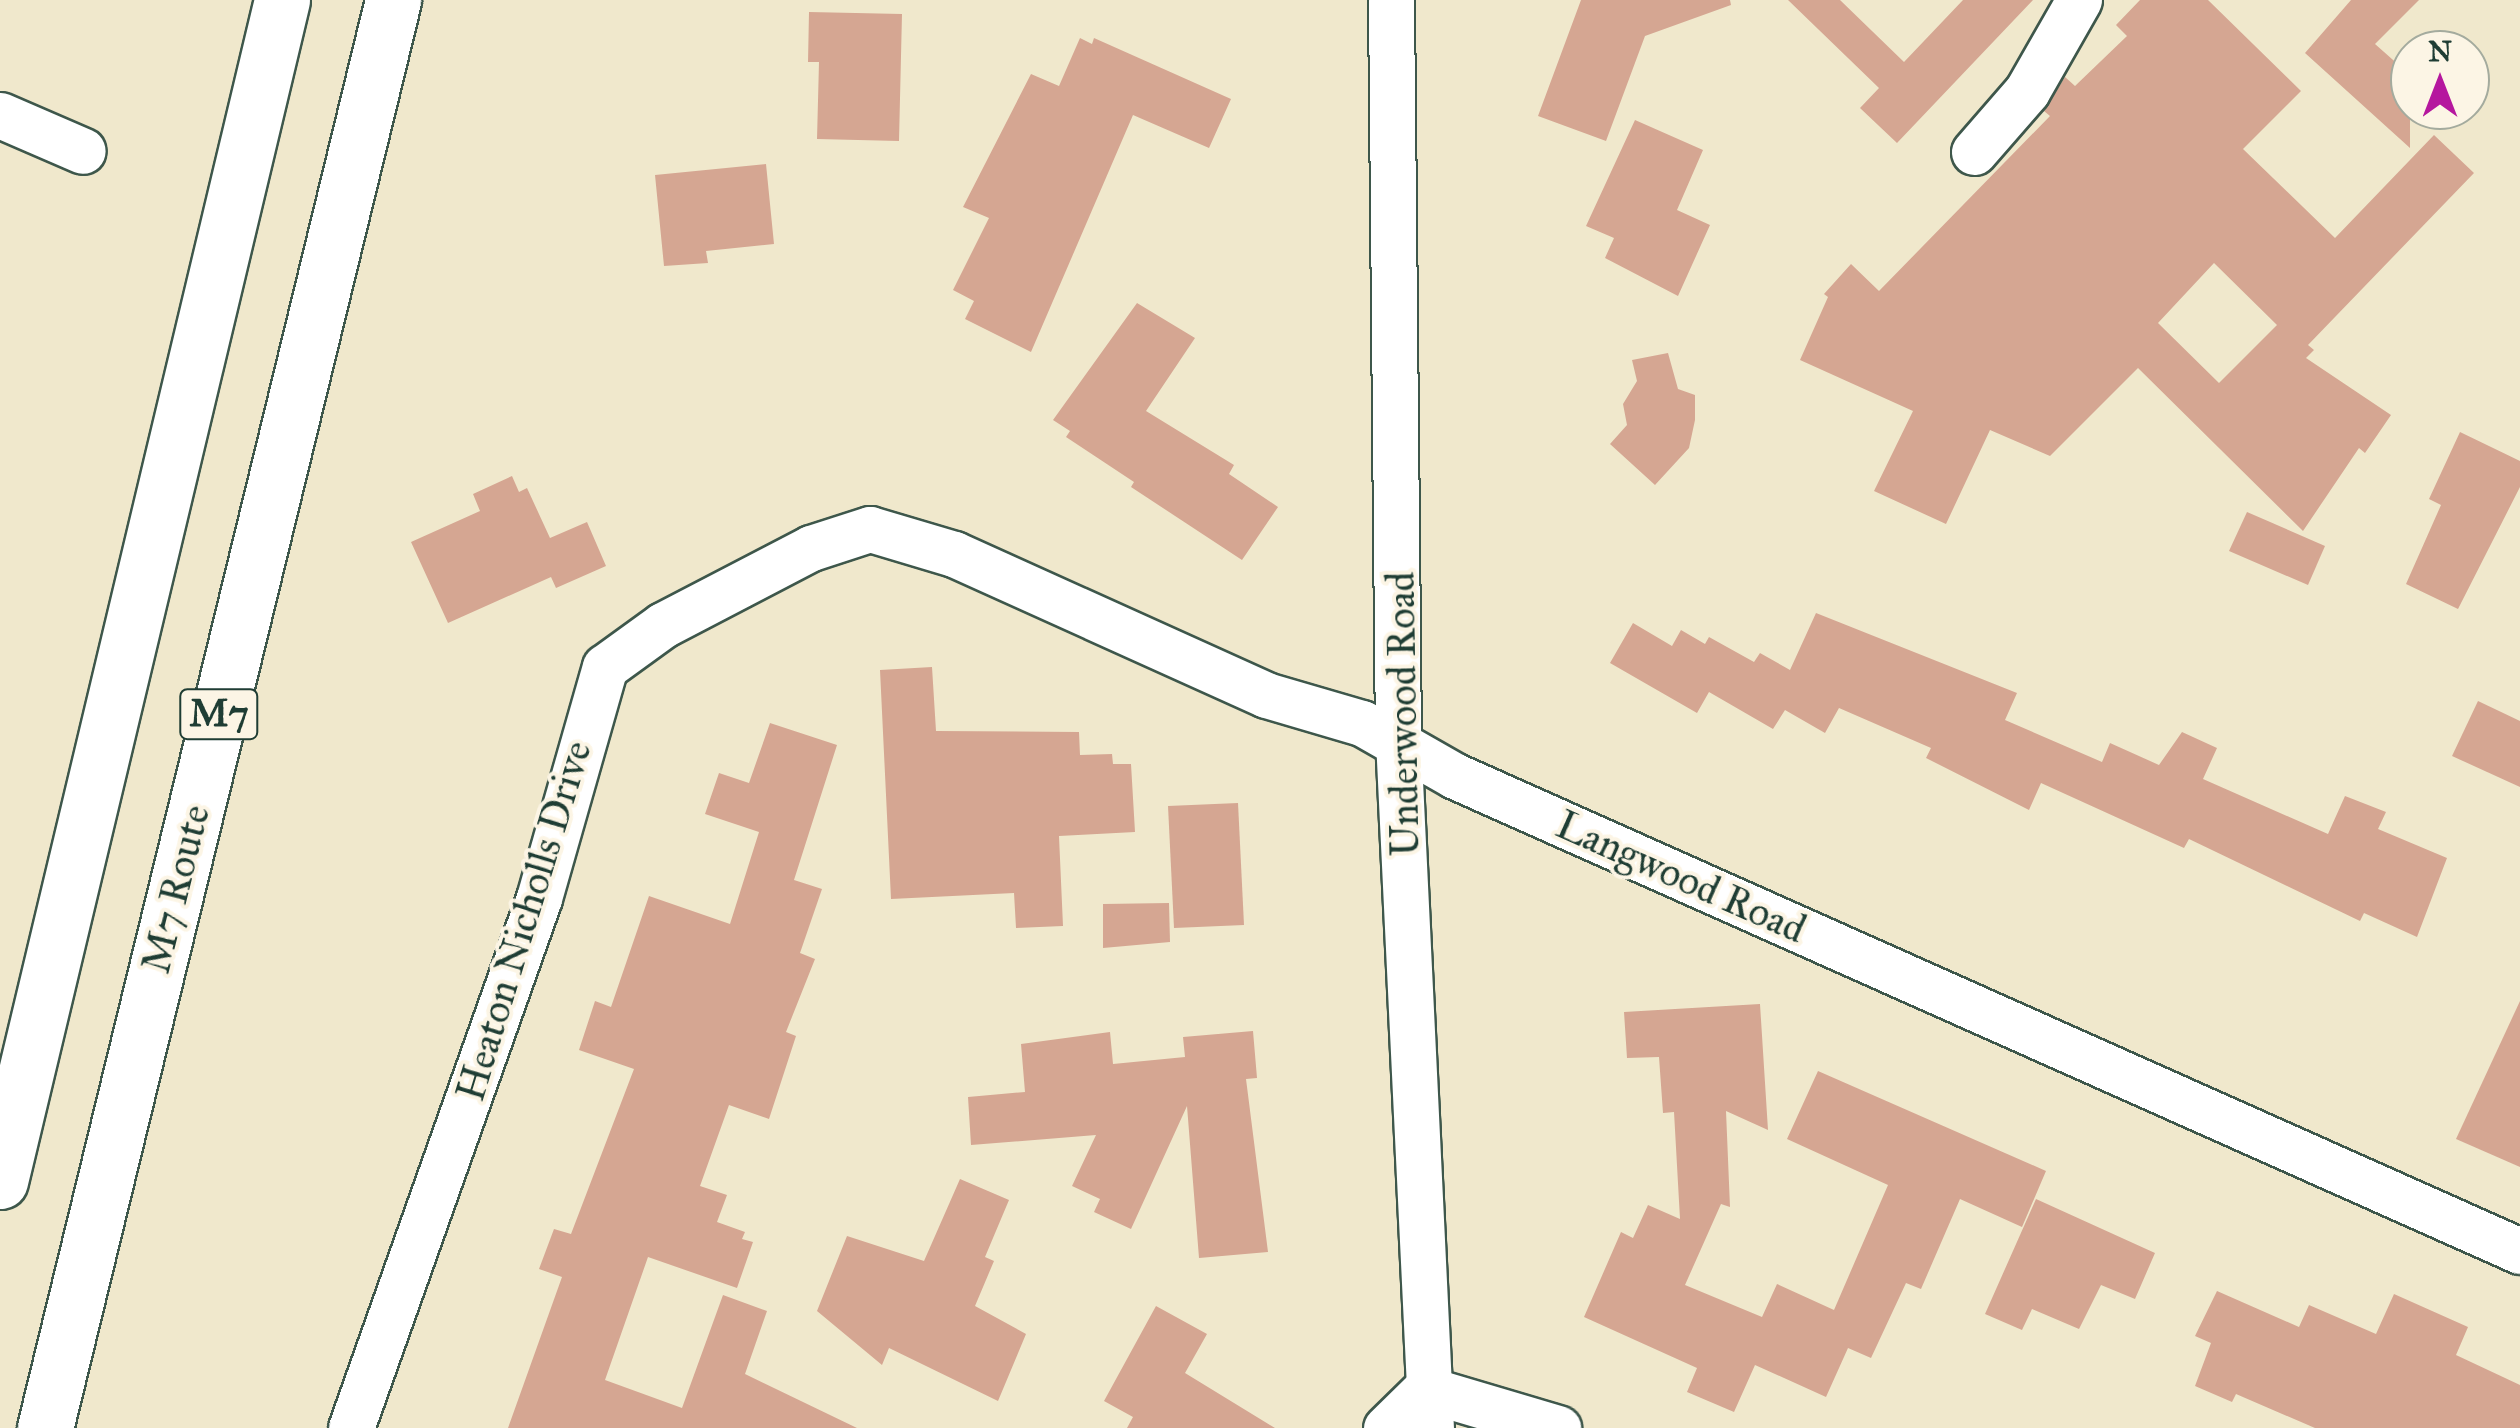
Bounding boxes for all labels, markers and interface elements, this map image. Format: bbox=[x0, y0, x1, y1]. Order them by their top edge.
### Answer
north arrow bbox=[2390, 30, 2490, 130]
text: N bbox=[2428, 34, 2452, 69]
street label: Underwood Road bbox=[1377, 571, 1429, 857]
road number: M7 bbox=[179, 681, 259, 747]
street label: Heaton Nicholls Drive bbox=[446, 735, 602, 1107]
street label: M7 Route bbox=[132, 800, 220, 978]
street label: Langwood Road bbox=[1549, 801, 1813, 953]

